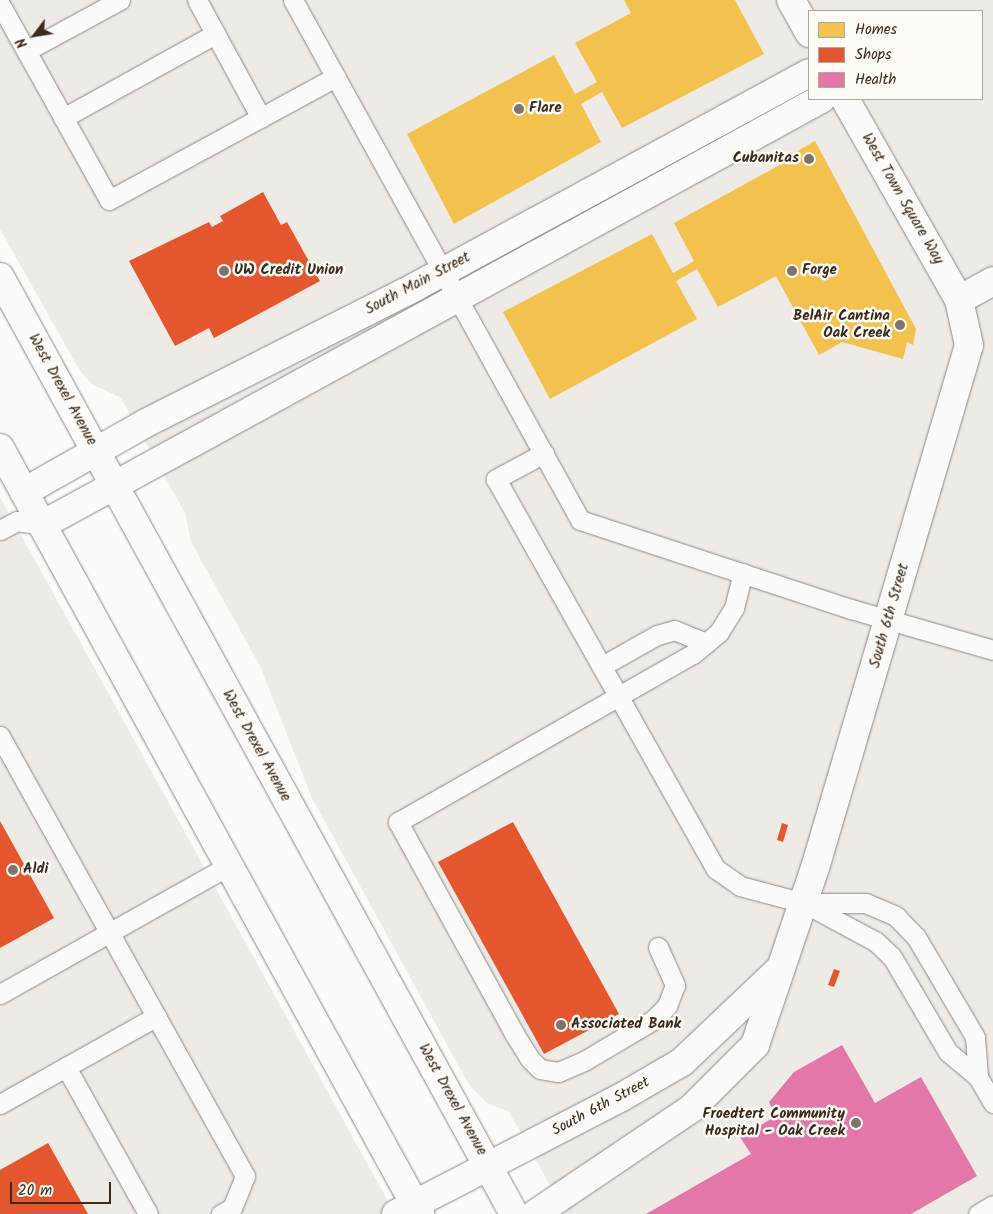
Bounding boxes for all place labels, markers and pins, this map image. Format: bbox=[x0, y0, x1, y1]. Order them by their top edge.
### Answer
place label: Flare bbox=[529, 100, 562, 118]
marker: Flare bbox=[513, 103, 525, 115]
place label: Cubanitas bbox=[733, 150, 799, 168]
marker: Cubanitas bbox=[803, 153, 815, 165]
place label: UW Credit Union bbox=[234, 262, 343, 280]
place label: Forge bbox=[802, 262, 837, 280]
marker: UW Credit Union bbox=[218, 265, 230, 277]
marker: Forge bbox=[786, 265, 798, 277]
place label: BelAir Cantina Oak Creek bbox=[793, 307, 890, 342]
marker: BelAir Cantina Oak Creek bbox=[894, 319, 906, 331]
place label: Aldi bbox=[23, 861, 48, 879]
marker: Aldi bbox=[7, 864, 19, 876]
place label: Associated Bank bbox=[571, 1016, 681, 1034]
marker: Associated Bank bbox=[555, 1019, 567, 1031]
place label: Froedtert Community Hospital - Oak Creek bbox=[702, 1105, 845, 1140]
marker: Froedtert Community Hospital - Oak Creek bbox=[849, 1116, 863, 1130]

